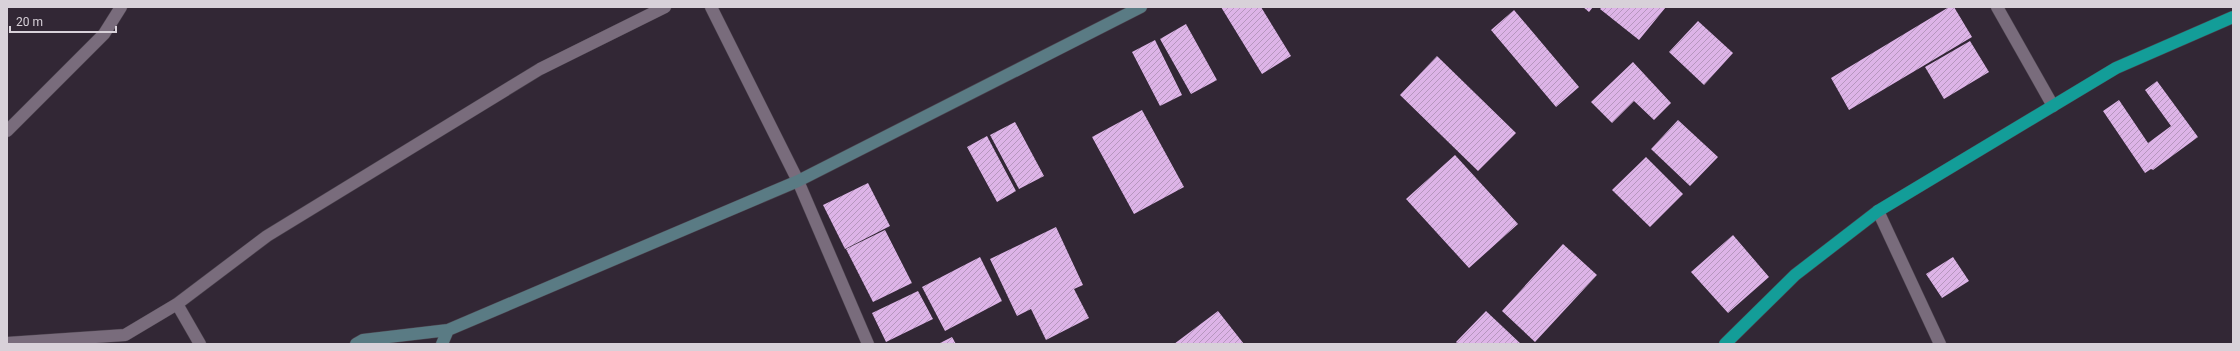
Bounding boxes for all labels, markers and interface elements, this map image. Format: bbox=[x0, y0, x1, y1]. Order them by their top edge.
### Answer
scale bar bbox=[10, 8, 116, 34]
text: 20 m bbox=[16, 15, 43, 29]

